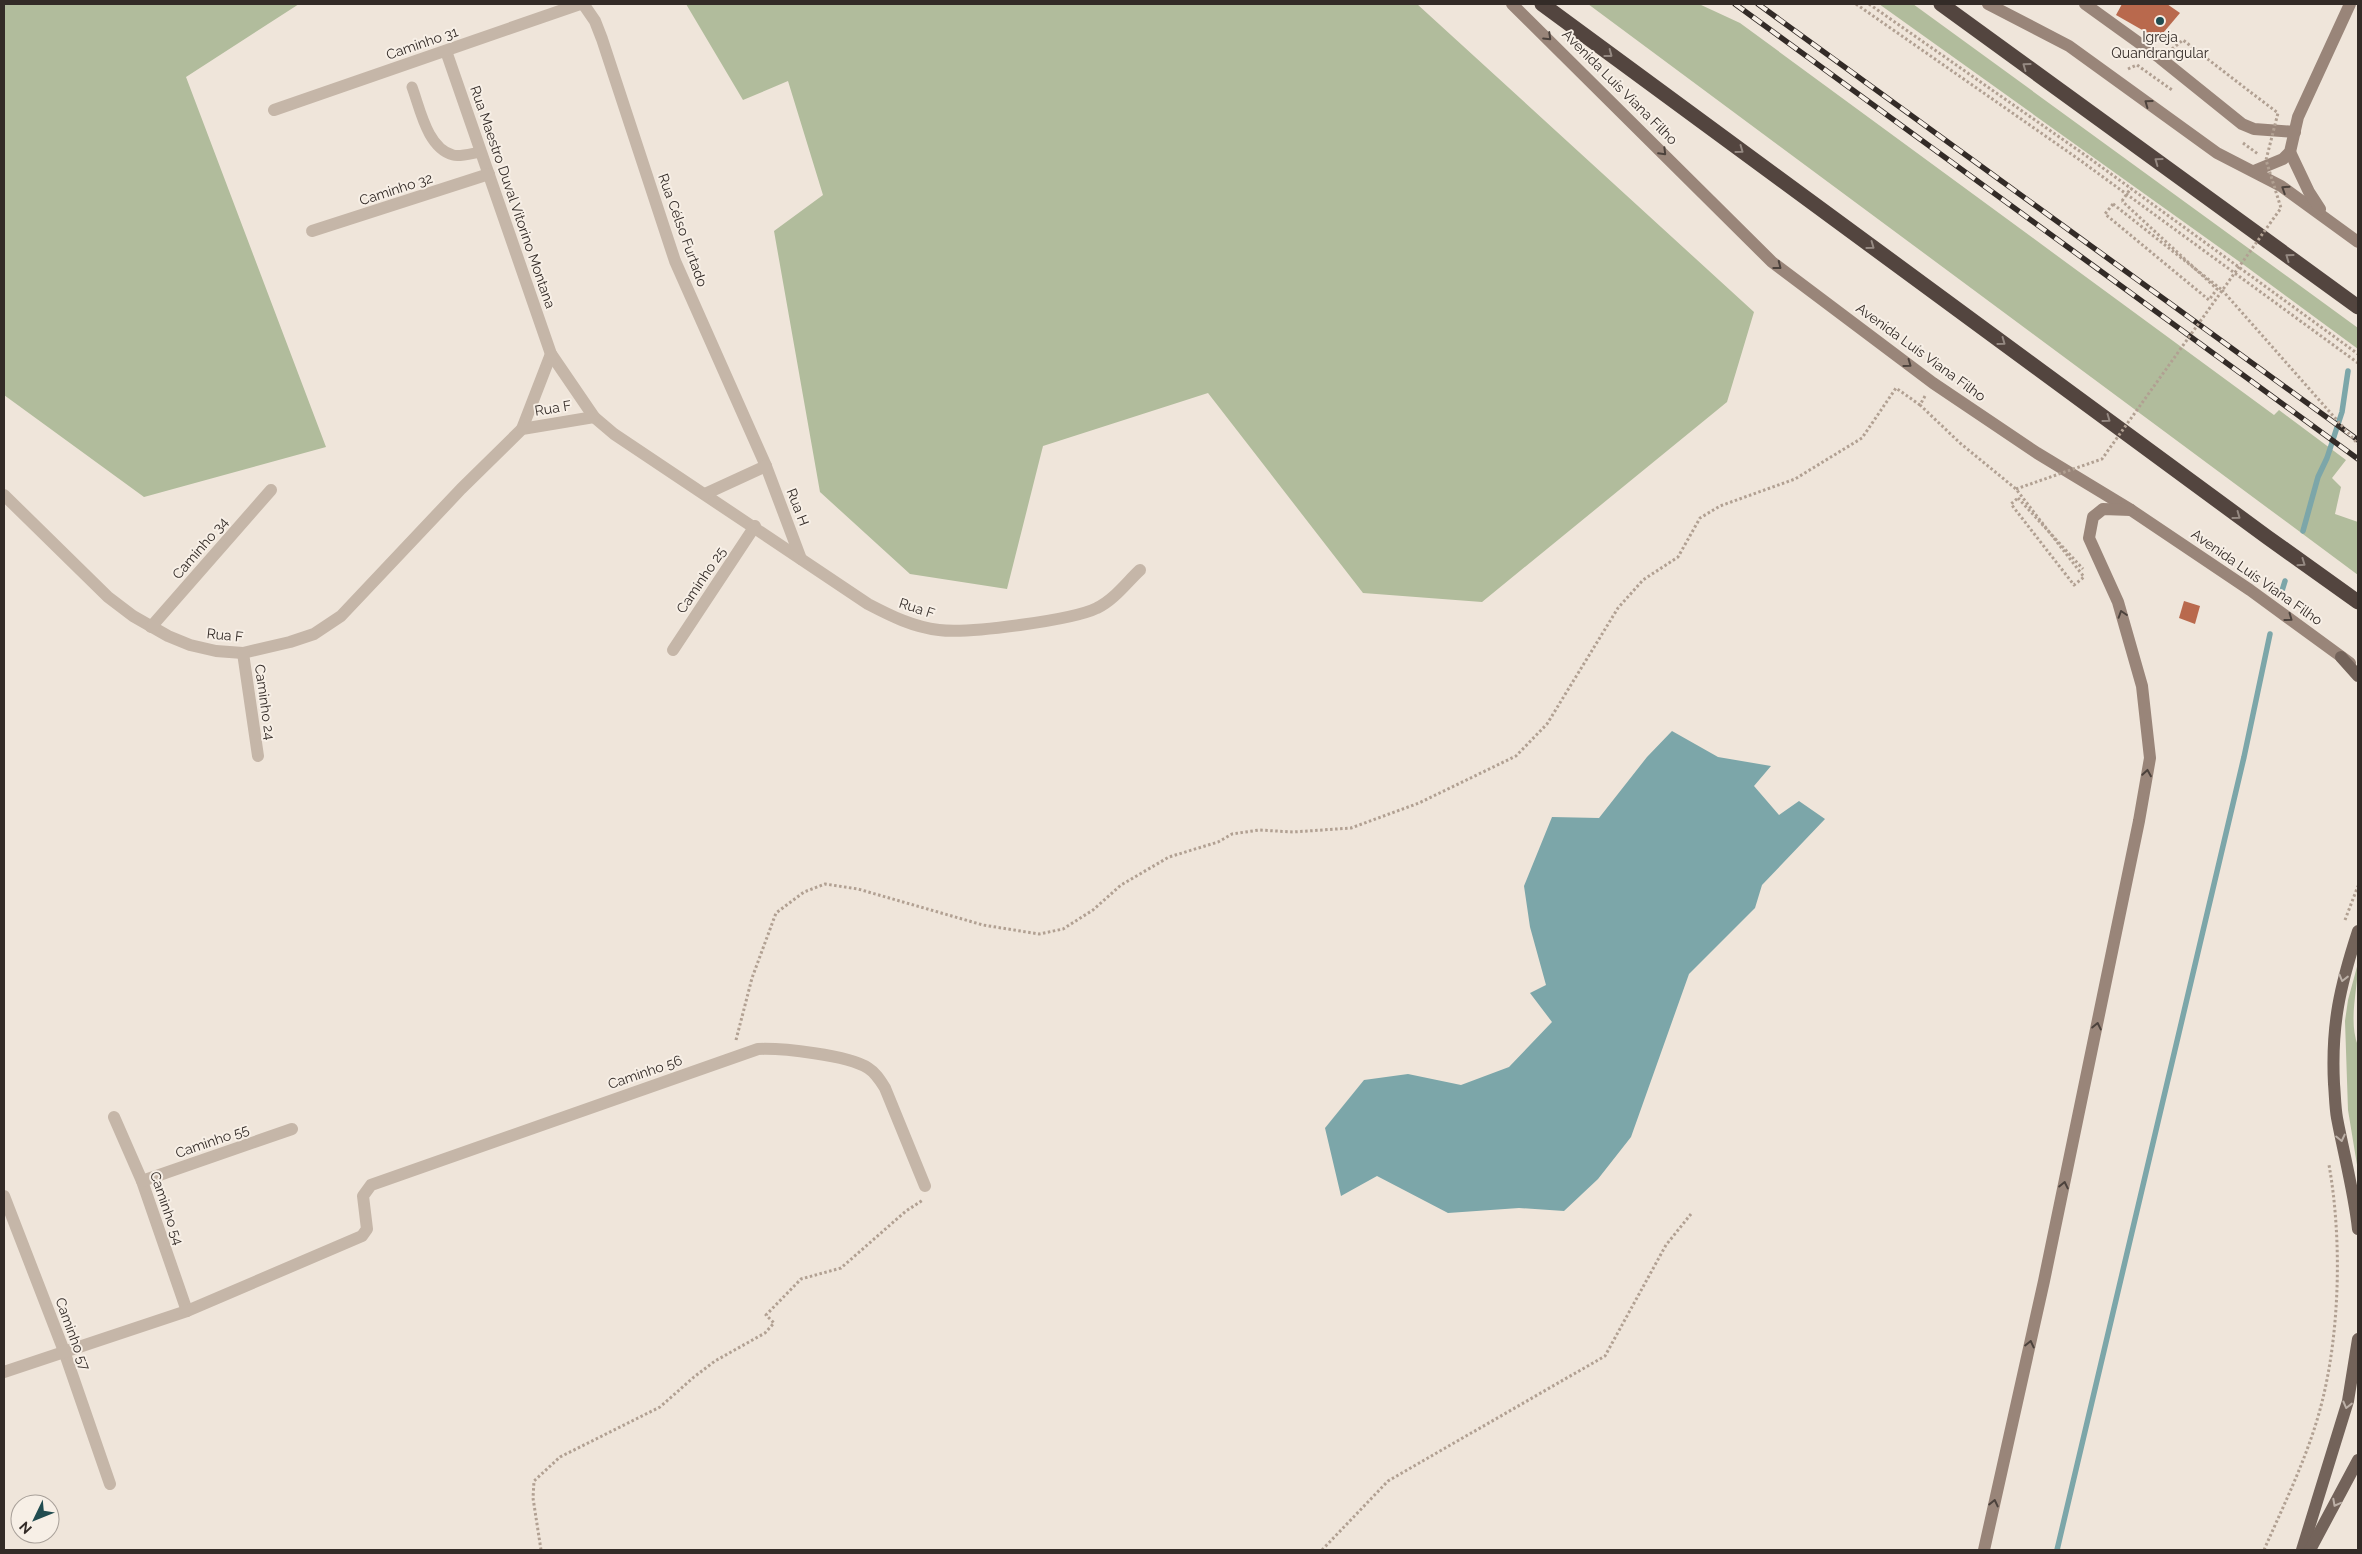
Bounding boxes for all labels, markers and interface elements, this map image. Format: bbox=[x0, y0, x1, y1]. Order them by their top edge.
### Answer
marker: Igreja Quandrangular bbox=[2154, 15, 2166, 27]
street label: Caminho 31 bbox=[384, 23, 460, 63]
street label: Avenida Luís Viana Filho bbox=[1559, 26, 1681, 148]
place label: Igreja Quandrangular bbox=[2111, 29, 2209, 61]
one-way arrow bbox=[1542, 31, 1551, 40]
one-way arrow bbox=[1603, 48, 1612, 56]
one-way arrow bbox=[2022, 63, 2032, 72]
street label: Rua Maestro Duval Vitorino Montana bbox=[467, 84, 559, 310]
one-way arrow bbox=[2144, 100, 2153, 109]
one-way arrow bbox=[1734, 145, 1743, 153]
one-way arrow bbox=[1657, 146, 1666, 155]
one-way arrow bbox=[2154, 158, 2164, 167]
street label: Caminho 32 bbox=[357, 170, 435, 208]
street label: Rua Célso Furtado bbox=[655, 171, 711, 289]
one-way arrow bbox=[2282, 185, 2291, 195]
one-way arrow bbox=[1865, 240, 1875, 249]
one-way arrow bbox=[2285, 254, 2295, 263]
one-way arrow bbox=[1772, 261, 1781, 269]
street label: Avenida Luís Viana Filho bbox=[1853, 300, 1989, 404]
one-way arrow bbox=[1996, 336, 2006, 345]
one-way arrow bbox=[1902, 358, 1912, 367]
street label: Rua F bbox=[534, 397, 572, 419]
one-way arrow bbox=[2101, 413, 2111, 422]
street label: Rua H bbox=[784, 486, 812, 528]
one-way arrow bbox=[2231, 510, 2240, 518]
street label: Caminho 34 bbox=[169, 514, 231, 582]
street label: Avenida Luís Viana Filho bbox=[2188, 526, 2326, 628]
street label: Caminho 25 bbox=[673, 544, 729, 616]
one-way arrow bbox=[2296, 557, 2306, 566]
street label: Rua F bbox=[897, 595, 937, 621]
one-way arrow bbox=[2117, 610, 2127, 619]
one-way arrow bbox=[2283, 613, 2292, 621]
street label: Rua F bbox=[206, 625, 244, 645]
street label: Caminho 24 bbox=[252, 663, 278, 741]
one-way arrow bbox=[2142, 769, 2152, 777]
one-way arrow bbox=[2339, 973, 2349, 981]
one-way arrow bbox=[2091, 1022, 2102, 1030]
street label: Caminho 56 bbox=[606, 1052, 684, 1092]
street label: Caminho 55 bbox=[173, 1121, 251, 1161]
one-way arrow bbox=[2336, 1134, 2346, 1143]
street label: Caminho 54 bbox=[147, 1169, 187, 1247]
one-way arrow bbox=[2058, 1181, 2068, 1190]
street label: Caminho 57 bbox=[52, 1295, 94, 1373]
one-way arrow bbox=[2024, 1340, 2035, 1349]
one-way arrow bbox=[2342, 1400, 2353, 1409]
north arrow bbox=[10, 1494, 60, 1544]
one-way arrow bbox=[1988, 1498, 1999, 1507]
one-way arrow bbox=[2332, 1498, 2342, 1507]
text: N bbox=[16, 1519, 35, 1537]

